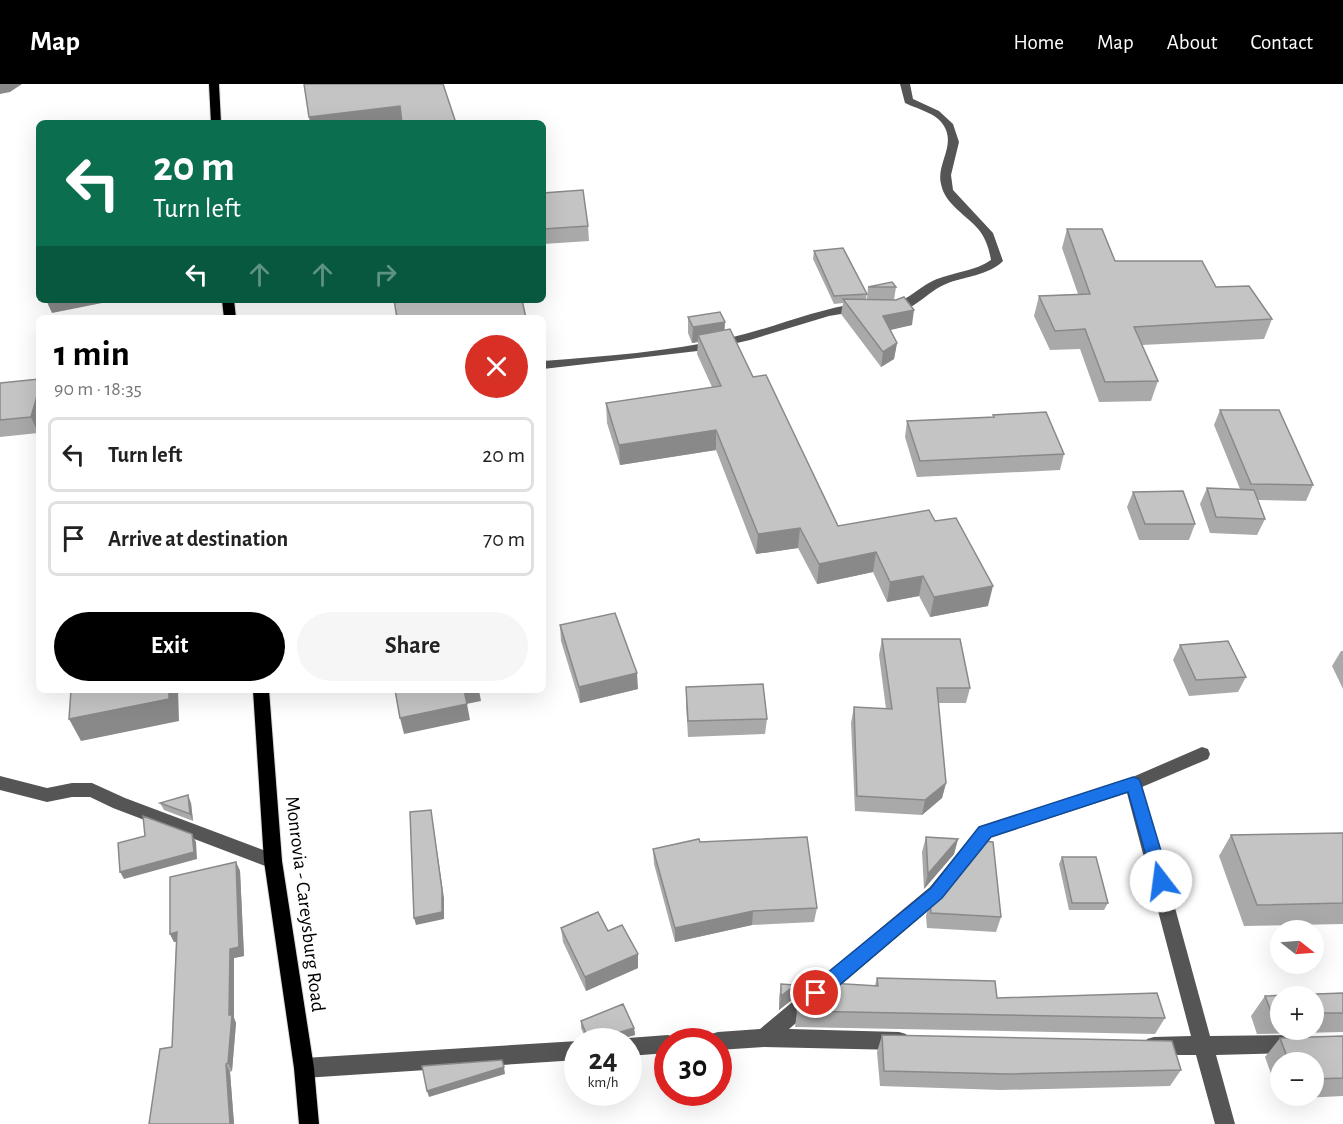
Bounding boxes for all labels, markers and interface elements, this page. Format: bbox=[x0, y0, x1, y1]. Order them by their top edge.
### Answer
text: Map bbox=[30, 28, 80, 56]
text: Home bbox=[1013, 32, 1064, 53]
text: Map bbox=[1097, 32, 1134, 53]
text: About bbox=[1167, 32, 1217, 53]
text: Contact bbox=[1250, 32, 1313, 53]
icon: left bbox=[54, 144, 132, 222]
text: 20 m bbox=[153, 146, 235, 188]
text: Turn left bbox=[153, 195, 241, 222]
icon: left bbox=[180, 258, 213, 291]
icon: ahead bbox=[243, 258, 276, 291]
icon: ahead bbox=[306, 258, 339, 291]
icon: right bbox=[369, 258, 402, 291]
button: close bbox=[465, 335, 528, 398]
text: 1 min bbox=[54, 336, 130, 372]
text: 90 m · 18:35 bbox=[54, 379, 142, 399]
icon: left bbox=[57, 438, 90, 471]
text: Turn left bbox=[108, 444, 182, 466]
text: 20 m bbox=[482, 444, 525, 466]
icon: arrive bbox=[57, 522, 90, 555]
text: Arrive at destination bbox=[108, 528, 288, 550]
text: 70 m bbox=[483, 528, 525, 550]
button: Exit bbox=[54, 612, 285, 681]
button: Share bbox=[297, 612, 528, 681]
street label: Monrovia - Careysburg Road bbox=[282, 795, 328, 1013]
position arrow bbox=[1129, 849, 1193, 913]
north arrow bbox=[1270, 920, 1324, 974]
map controls bbox=[1270, 920, 1324, 1106]
pin bbox=[790, 967, 841, 1018]
icon: arrive bbox=[799, 976, 832, 1009]
button: + bbox=[1270, 986, 1324, 1040]
speed limit sign: 30 bbox=[654, 1028, 732, 1106]
text: 24 bbox=[588, 1045, 618, 1075]
button: − bbox=[1270, 1052, 1324, 1106]
text: km/h bbox=[588, 1075, 618, 1090]

